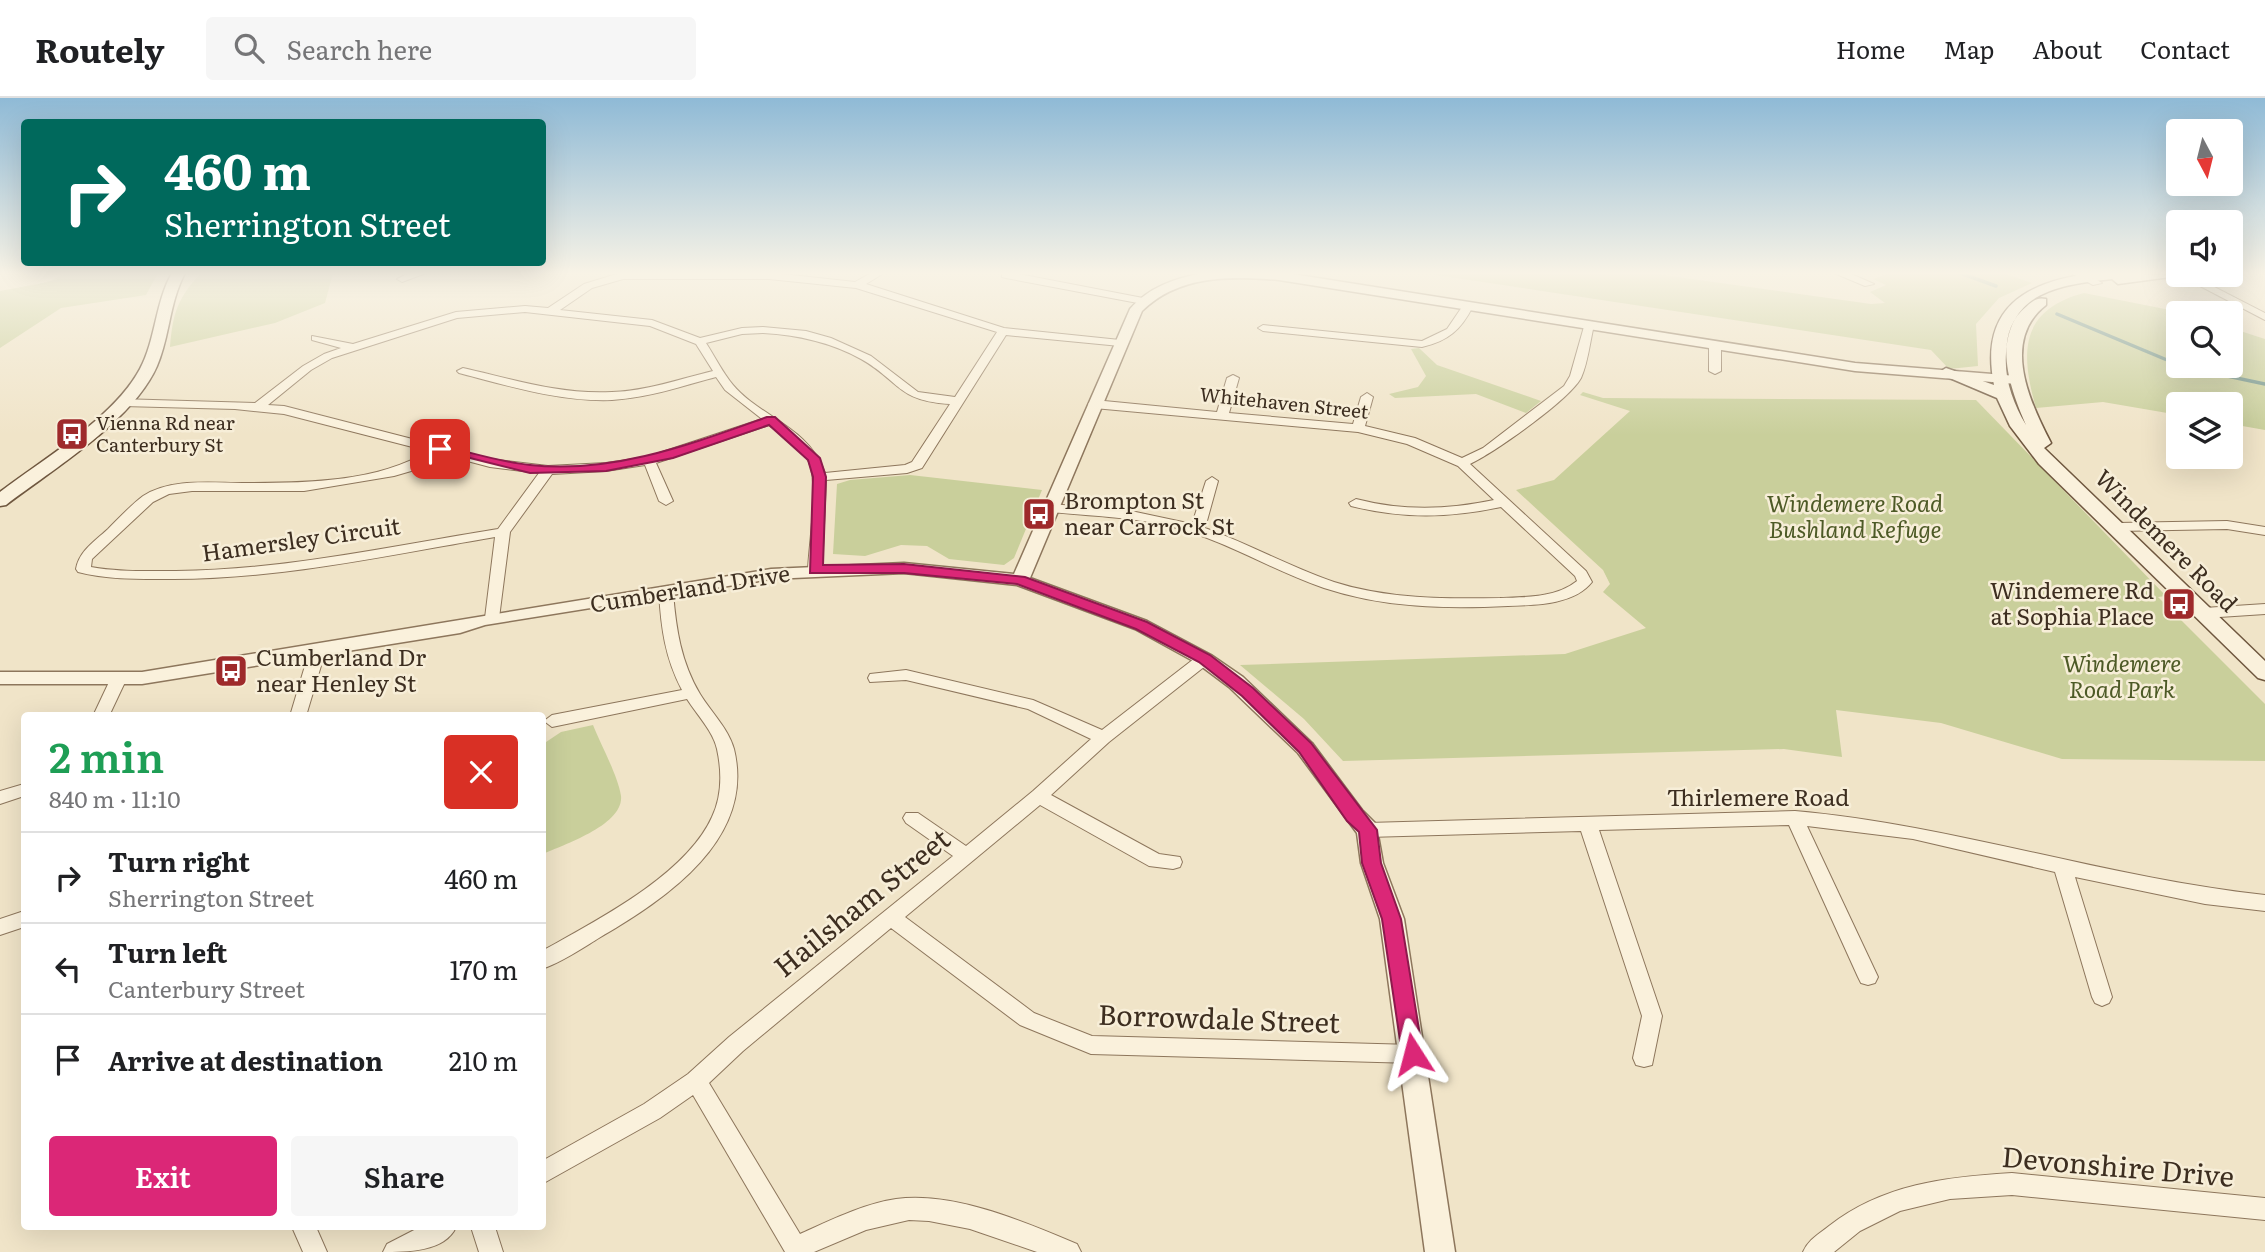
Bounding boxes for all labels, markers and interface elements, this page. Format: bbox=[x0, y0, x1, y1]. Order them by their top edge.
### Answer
search box bbox=[206, 17, 696, 80]
text: Routely bbox=[35, 24, 164, 73]
icon: search bbox=[230, 29, 268, 67]
text: Search here bbox=[286, 29, 432, 68]
text: Home bbox=[1836, 31, 1905, 66]
text: Map bbox=[1943, 31, 1994, 66]
text: About bbox=[2032, 31, 2102, 66]
text: Contact bbox=[2140, 31, 2230, 66]
north arrow bbox=[2166, 119, 2244, 196]
map controls bbox=[2166, 119, 2243, 469]
text: 460 m bbox=[164, 132, 311, 205]
icon: right bbox=[49, 147, 140, 238]
text: Sherrington Street bbox=[164, 199, 451, 247]
button: sound bbox=[2166, 210, 2243, 287]
button: search bbox=[2166, 301, 2243, 378]
street label: Whitehaven Street bbox=[1198, 379, 1370, 425]
button: layers bbox=[2166, 392, 2243, 469]
place label: Vienna Rd near Canterbury St bbox=[96, 408, 235, 458]
bus stop icon: Vienna Rd near Canterbury St bbox=[53, 415, 91, 453]
pin bbox=[410, 419, 470, 479]
icon: arrive bbox=[421, 430, 459, 468]
street label: Windemere Road bbox=[2088, 460, 2247, 619]
place label: Brompton St near Carrock St bbox=[1064, 482, 1235, 542]
park label: Windemere Road Bushland Refuge bbox=[1767, 485, 1944, 545]
bus stop icon: Brompton St near Carrock St bbox=[1020, 495, 1058, 533]
street label: Hamersley Circuit bbox=[199, 507, 403, 569]
street label: Cumberland Drive bbox=[587, 554, 792, 620]
place label: Windemere Rd at Sophia Place bbox=[1990, 572, 2154, 632]
bus stop icon: Windemere Rd at Sophia Place bbox=[2160, 585, 2198, 623]
place label: Cumberland Dr near Henley St bbox=[256, 639, 426, 699]
park label: Windemere Road Park bbox=[2063, 645, 2181, 705]
bus stop icon: Cumberland Dr near Henley St bbox=[212, 652, 250, 690]
text: 2 min bbox=[49, 724, 164, 786]
button: close bbox=[444, 735, 518, 809]
street label: Thirlemere Road bbox=[1667, 779, 1849, 813]
text: 840 m · 11:10 bbox=[49, 781, 180, 815]
street label: Hailsham Street bbox=[764, 817, 958, 986]
text: Turn right bbox=[108, 841, 250, 880]
text: 460 m bbox=[444, 858, 518, 897]
icon: right bbox=[49, 859, 87, 897]
text: Sherrington Street bbox=[108, 880, 314, 914]
text: Turn left bbox=[108, 932, 227, 971]
text: 170 m bbox=[450, 949, 518, 988]
icon: left bbox=[49, 950, 87, 988]
text: Canterbury Street bbox=[108, 971, 305, 1005]
street label: Borrowdale Street bbox=[1097, 992, 1341, 1042]
position arrow bbox=[1376, 1017, 1450, 1091]
text: Arrive at destination bbox=[108, 1040, 383, 1079]
text: 210 m bbox=[449, 1040, 518, 1079]
icon: arrive bbox=[49, 1041, 87, 1079]
street label: Devonshire Drive bbox=[2000, 1134, 2236, 1196]
button: Exit bbox=[49, 1136, 277, 1216]
button: Share bbox=[291, 1136, 518, 1216]

